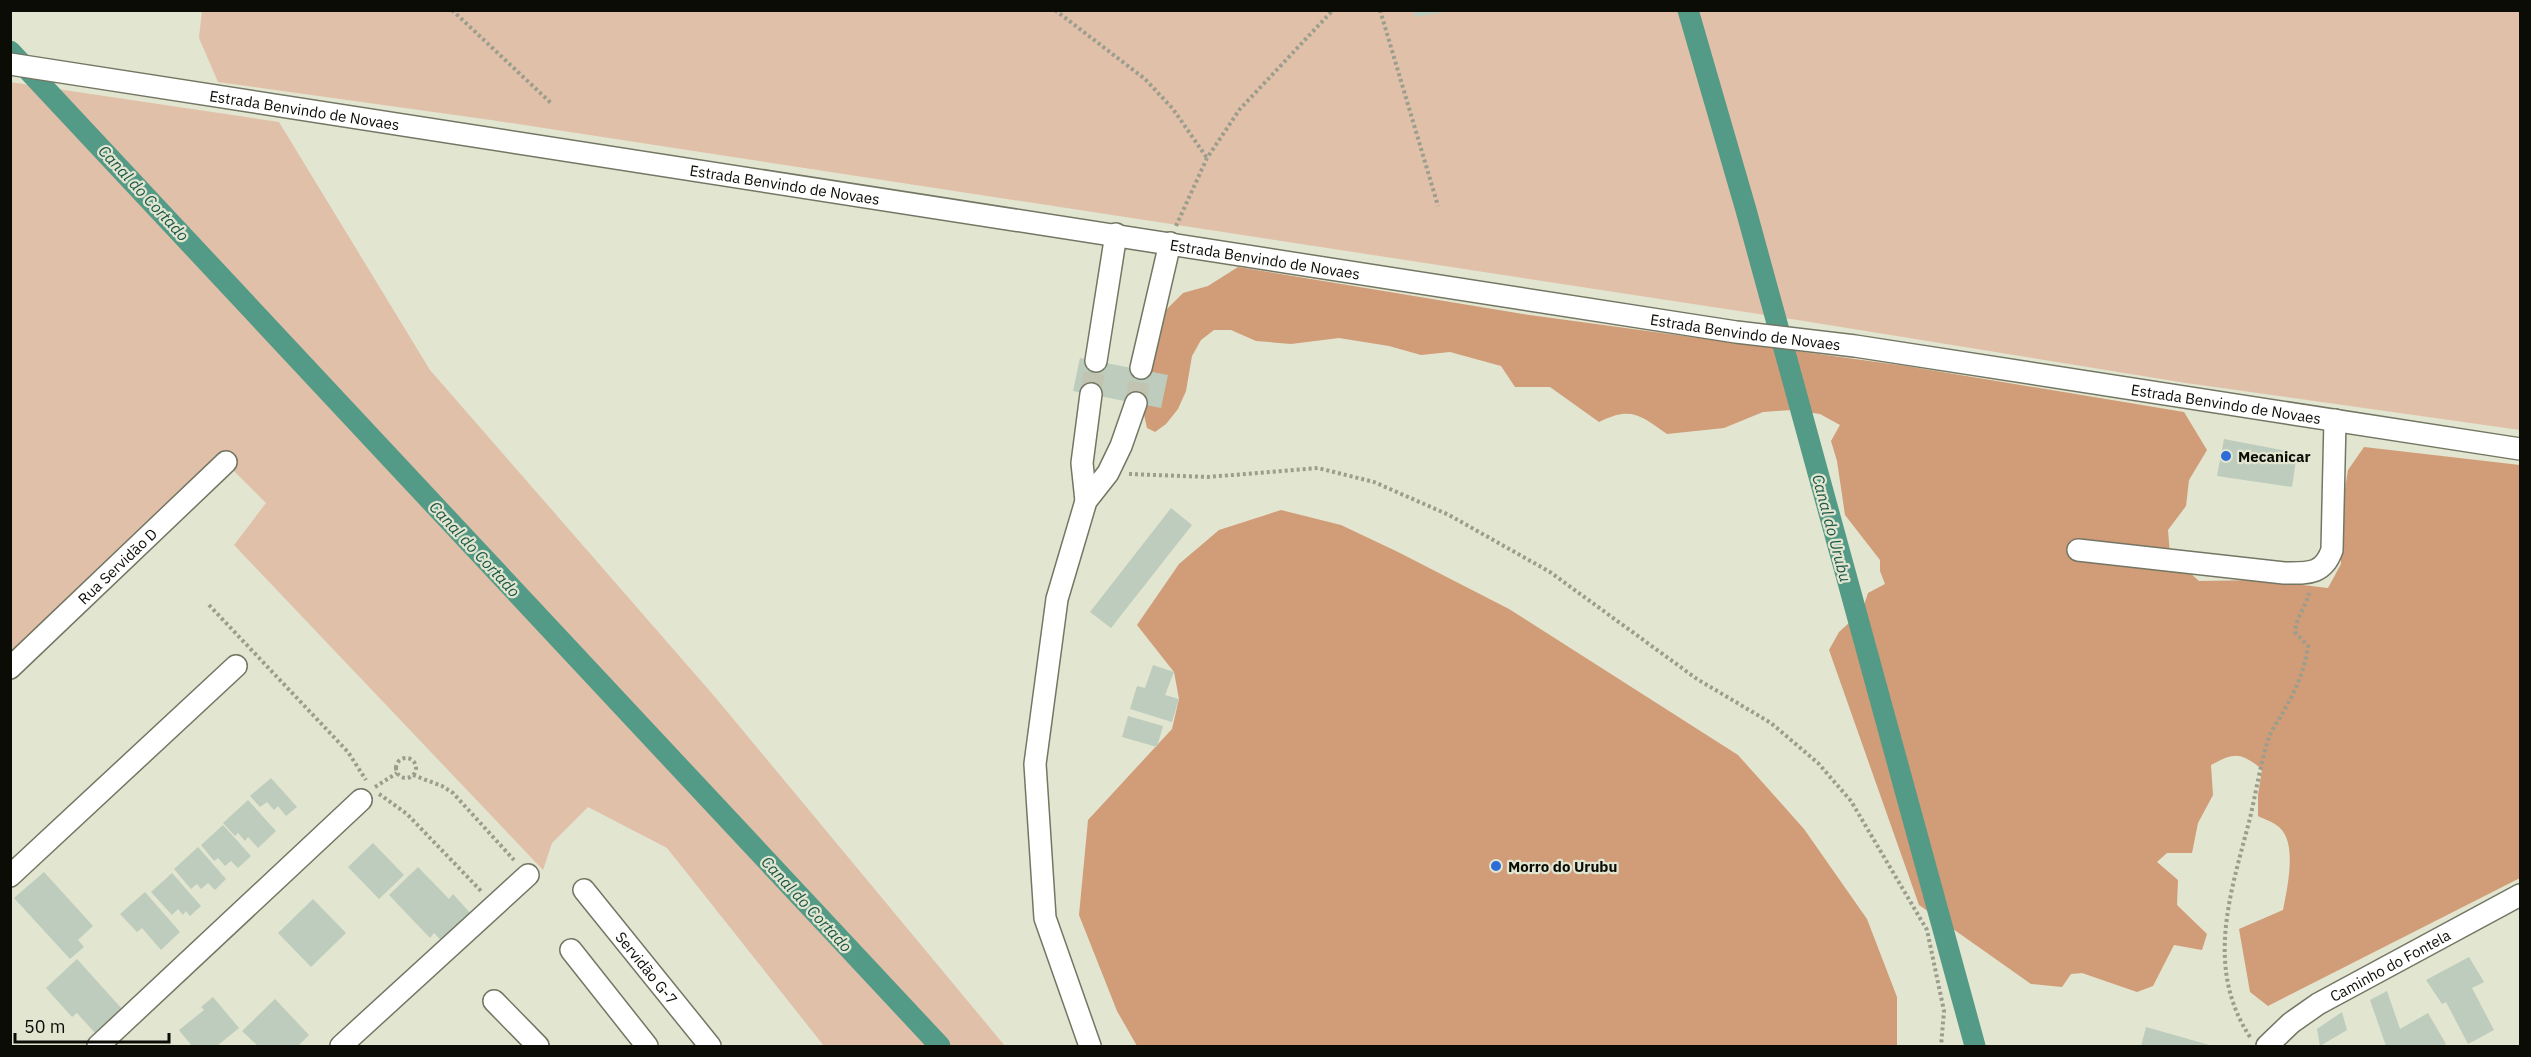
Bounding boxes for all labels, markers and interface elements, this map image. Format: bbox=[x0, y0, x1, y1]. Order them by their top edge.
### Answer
street label: Estrada Benvindo de Novaes bbox=[208, 86, 401, 134]
water label: Canal do Cortado bbox=[94, 141, 194, 245]
street label: Estrada Benvindo de Novaes bbox=[688, 160, 881, 208]
street label: Estrada Benvindo de Novaes bbox=[1169, 235, 1361, 283]
street label: Estrada Benvindo de Novaes bbox=[1649, 309, 1842, 354]
street label: Estrada Benvindo de Novaes bbox=[2130, 379, 2322, 428]
place label: Mecanicar bbox=[2238, 447, 2311, 466]
marker: Mecanicar bbox=[2219, 449, 2233, 463]
water label: Canal do Urubu bbox=[1808, 472, 1856, 584]
water label: Canal do Cortado bbox=[425, 497, 525, 601]
street label: Rua Servidão D bbox=[74, 524, 161, 608]
water label: Canal do Cortado bbox=[757, 852, 857, 956]
place label: Morro do Urubu bbox=[1508, 857, 1617, 876]
marker: Morro do Urubu bbox=[1489, 859, 1503, 873]
street label: Caminho do Fontela bbox=[2326, 925, 2454, 1005]
street label: Servidão G-7 bbox=[612, 928, 682, 1008]
scale bar bbox=[15, 1006, 170, 1044]
text: 50 m bbox=[24, 1015, 66, 1038]

